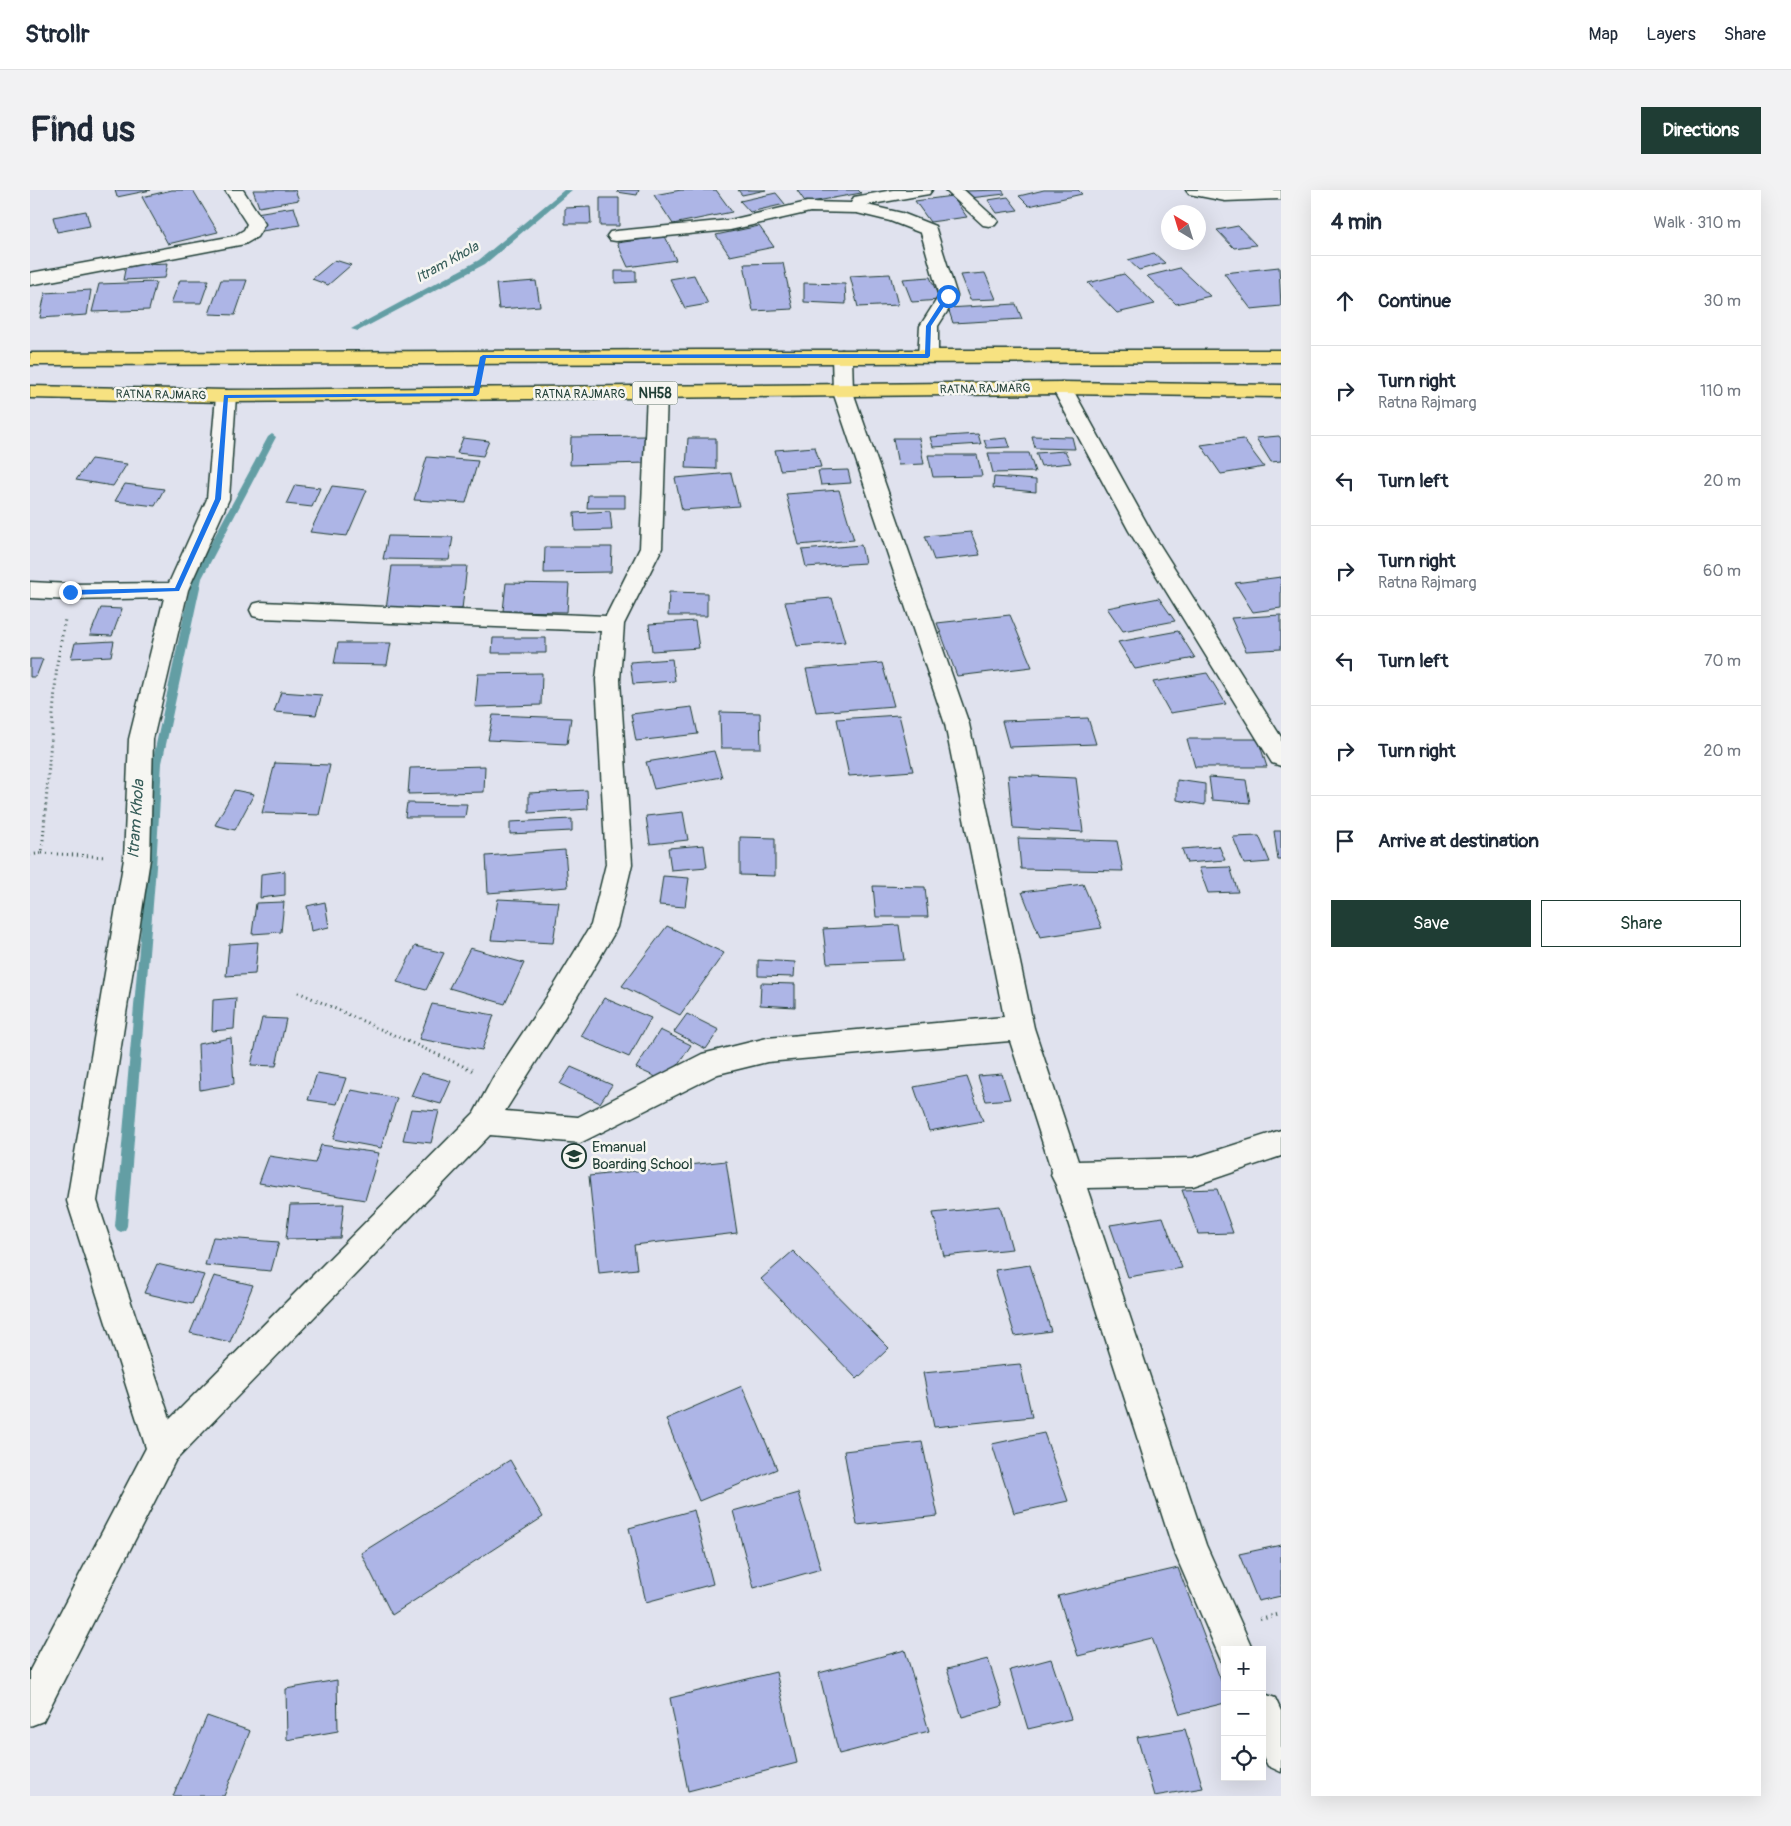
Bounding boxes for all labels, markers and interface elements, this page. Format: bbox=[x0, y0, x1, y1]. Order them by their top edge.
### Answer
text: Strollr bbox=[25, 20, 90, 49]
text: Map bbox=[1589, 23, 1618, 46]
text: Layers bbox=[1646, 23, 1696, 46]
text: Share bbox=[1724, 23, 1766, 46]
button: Directions bbox=[1641, 107, 1761, 154]
text: Find us bbox=[30, 108, 135, 152]
north arrow bbox=[1161, 205, 1206, 250]
text: 4 min bbox=[1331, 209, 1382, 236]
text: Walk · 310 m bbox=[1654, 213, 1741, 233]
water label: Itram Khola bbox=[413, 237, 483, 286]
route start bbox=[937, 285, 960, 308]
icon: ahead bbox=[1331, 287, 1359, 315]
text: Continue bbox=[1378, 289, 1451, 313]
text: 30 m bbox=[1703, 291, 1741, 311]
text: Turn right bbox=[1378, 369, 1456, 393]
icon: right bbox=[1331, 377, 1359, 405]
street label: RATNA RAJMARG bbox=[939, 381, 1031, 397]
text: 110 m bbox=[1700, 381, 1741, 401]
road number: NH58 bbox=[632, 382, 678, 404]
street label: RATNA RAJMARG bbox=[115, 387, 207, 403]
street label: RATNA RAJMARG bbox=[535, 387, 625, 402]
text: Ratna Rajmarg bbox=[1378, 393, 1476, 413]
icon: left bbox=[1331, 467, 1359, 495]
text: Turn left bbox=[1378, 469, 1448, 493]
text: 20 m bbox=[1703, 471, 1741, 491]
text: Turn right bbox=[1378, 549, 1456, 573]
icon: right bbox=[1331, 557, 1359, 585]
text: 60 m bbox=[1703, 561, 1741, 581]
text: Ratna Rajmarg bbox=[1378, 573, 1476, 593]
route end bbox=[59, 581, 82, 604]
icon: left bbox=[1331, 647, 1359, 675]
text: Turn left bbox=[1378, 649, 1448, 673]
text: 70 m bbox=[1704, 651, 1741, 671]
icon: right bbox=[1331, 737, 1359, 765]
text: Turn right bbox=[1378, 739, 1456, 763]
text: 20 m bbox=[1703, 741, 1741, 761]
water label: Itram Khola bbox=[123, 777, 149, 859]
icon: arrive bbox=[1331, 827, 1359, 855]
text: Arrive at destination bbox=[1378, 829, 1539, 853]
button: Save bbox=[1331, 900, 1531, 947]
button: Share bbox=[1541, 900, 1741, 947]
place label: Emanual Boarding School bbox=[592, 1138, 693, 1174]
school or university icon: Emanual Boarding School bbox=[561, 1143, 587, 1169]
map controls bbox=[1221, 1646, 1266, 1781]
button: + bbox=[1221, 1646, 1266, 1691]
button: − bbox=[1221, 1691, 1266, 1736]
button: locate bbox=[1221, 1736, 1266, 1781]

